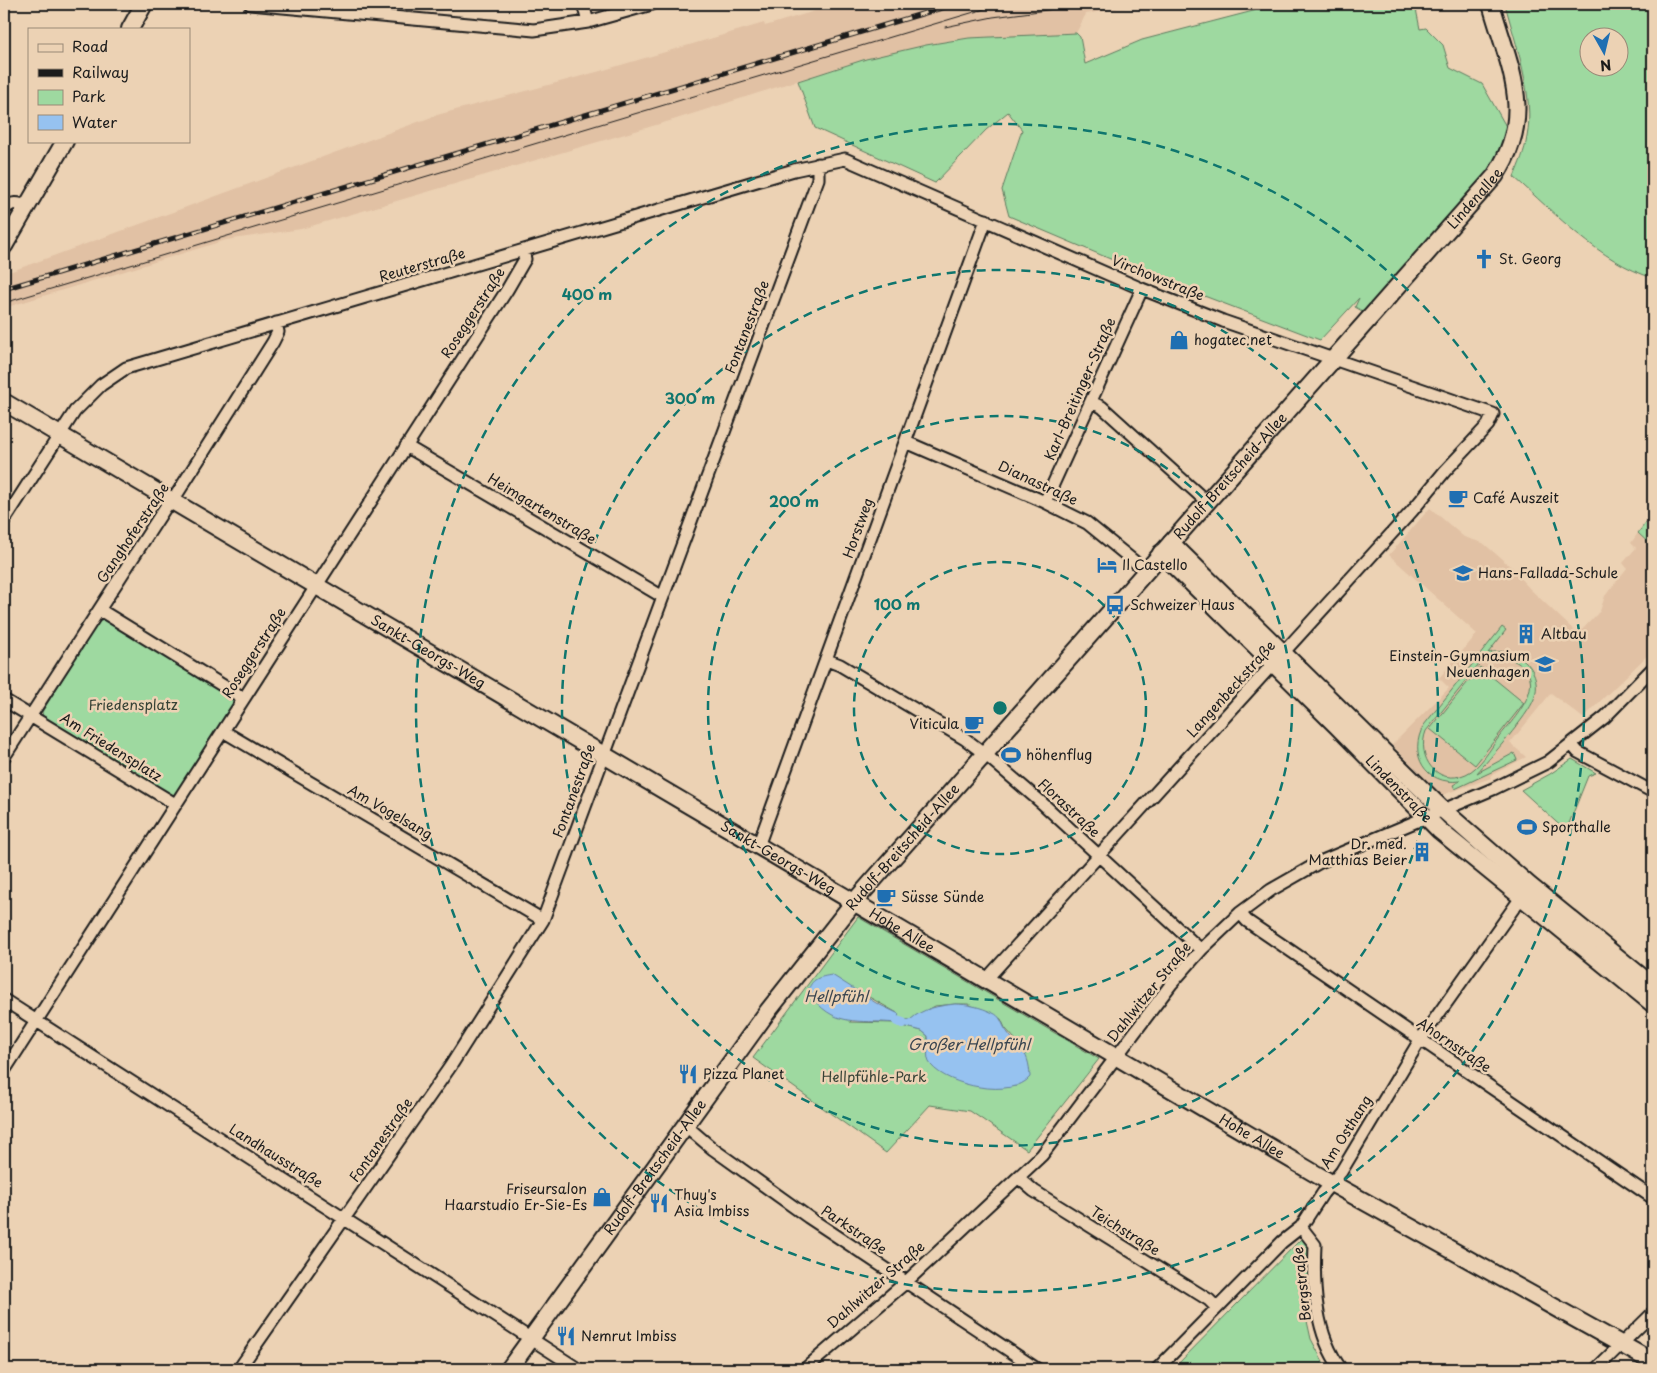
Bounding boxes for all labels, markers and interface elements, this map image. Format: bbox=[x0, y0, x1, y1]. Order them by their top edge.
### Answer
legend bbox=[28, 28, 190, 142]
north arrow bbox=[1580, 28, 1630, 78]
text: Road bbox=[72, 34, 108, 57]
text: N bbox=[1599, 54, 1613, 77]
text: Railway bbox=[72, 60, 129, 83]
text: Park bbox=[72, 84, 106, 107]
text: Water bbox=[72, 110, 117, 133]
street label: Lindenallee bbox=[1442, 164, 1508, 233]
street label: Reuterstraße bbox=[376, 242, 467, 287]
church icon: St. Georg bbox=[1473, 248, 1495, 270]
place label: St. Georg bbox=[1499, 248, 1562, 269]
street label: Virchowstraße bbox=[1109, 249, 1208, 306]
street label: Roseggerstraße bbox=[435, 263, 510, 362]
street label: Fontanestraße bbox=[719, 277, 774, 377]
text: 400 m bbox=[562, 282, 612, 305]
street label: Karl-Breitinger-Straße bbox=[1039, 314, 1121, 464]
shop icon: hogatec.net bbox=[1168, 329, 1190, 351]
place label: hogatec.net bbox=[1194, 329, 1272, 350]
text: 300 m bbox=[665, 386, 715, 409]
street label: Rudolf-Breitscheid-Allee bbox=[1168, 407, 1292, 544]
street label: Dianastraße bbox=[995, 455, 1081, 510]
street label: Heimgartenstraße bbox=[484, 468, 600, 549]
street label: Ganghoferstraße bbox=[91, 478, 174, 587]
cafe icon: Café Auszeit bbox=[1447, 487, 1469, 509]
place label: Café Auszeit bbox=[1473, 487, 1559, 508]
text: 200 m bbox=[769, 489, 819, 512]
street label: Horstweg bbox=[837, 495, 878, 561]
hotel icon: Il Castello bbox=[1096, 554, 1118, 576]
place label: Il Castello bbox=[1122, 554, 1188, 575]
school or university icon: Hans-Fallada-Schule bbox=[1452, 562, 1474, 584]
place label: Hans-Fallada-Schule bbox=[1478, 562, 1619, 583]
text: 100 m bbox=[874, 592, 920, 615]
bus stop icon: Schweizer Haus bbox=[1104, 594, 1126, 616]
place label: Schweizer Haus bbox=[1130, 594, 1235, 615]
street label: Roseggerstraße bbox=[216, 603, 291, 702]
street label: Sankt-Georgs-Weg bbox=[367, 609, 490, 693]
building icon: Altbau bbox=[1515, 623, 1537, 645]
place label: Altbau bbox=[1541, 623, 1587, 644]
street label: Langenbeckstraße bbox=[1181, 636, 1280, 742]
place label: Einstein-Gymnasium Neuenhagen bbox=[1389, 645, 1530, 682]
school or university icon: Einstein-Gymnasium Neuenhagen bbox=[1534, 653, 1556, 675]
park label: Friedensplatz bbox=[88, 694, 178, 715]
centre of rings bbox=[991, 699, 1009, 717]
street label: Am Friedensplatz bbox=[56, 707, 166, 786]
place label: Viticula bbox=[910, 713, 959, 734]
cafe icon: Viticula bbox=[963, 713, 985, 735]
street label: Fontanestraße bbox=[547, 741, 600, 841]
sports icon: höhenflug bbox=[1000, 744, 1022, 766]
place label: höhenflug bbox=[1026, 744, 1092, 765]
street label: Lindenstraße bbox=[1361, 750, 1437, 827]
street label: Florastraße bbox=[1033, 773, 1105, 842]
street label: Rudolf-Breitscheid-Allee bbox=[840, 778, 964, 915]
street label: Am Vogelsang bbox=[344, 779, 437, 844]
street label: Sankt-Georgs-Weg bbox=[717, 815, 840, 899]
sports icon: Sporthalle bbox=[1516, 816, 1538, 838]
place label: Sporthalle bbox=[1542, 816, 1611, 837]
place label: Dr. med. Matthias Beier bbox=[1309, 833, 1408, 870]
building icon: Dr. med. Matthias Beier bbox=[1411, 841, 1433, 863]
cafe icon: Süsse Sünde bbox=[875, 886, 897, 908]
place label: Süsse Sünde bbox=[901, 886, 985, 907]
street label: Hohe Allee bbox=[866, 903, 939, 958]
street label: Dahlwitzer Straße bbox=[1102, 937, 1196, 1046]
water label: Hellpfühl bbox=[804, 984, 871, 1007]
street label: Ahornstraße bbox=[1413, 1012, 1496, 1077]
water label: Großer Hellpfühl bbox=[908, 1032, 1033, 1055]
restaurant icon: Pizza Planet bbox=[677, 1063, 699, 1085]
place label: Pizza Planet bbox=[703, 1063, 784, 1084]
park label: Hellpfühle-Park bbox=[821, 1066, 927, 1087]
street label: Am Osthang bbox=[1315, 1091, 1376, 1172]
street label: Fontanestraße bbox=[344, 1093, 417, 1186]
street label: Rudolf-Breitscheid-Allee bbox=[598, 1094, 711, 1239]
street label: Hohe Allee bbox=[1215, 1108, 1289, 1164]
street label: Landhausstraße bbox=[225, 1118, 327, 1193]
place label: Friseursalon Haarstudio Er-Sie-Es bbox=[445, 1178, 587, 1215]
place label: Thuy's Asia Imbiss bbox=[674, 1184, 750, 1221]
shop icon: Friseursalon Haarstudio Er-Sie-Es bbox=[591, 1186, 613, 1208]
restaurant icon: Thuy's Asia Imbiss bbox=[648, 1192, 670, 1214]
street label: Parkstraße bbox=[817, 1200, 891, 1259]
street label: Teichstraße bbox=[1086, 1201, 1164, 1260]
street label: Dahlwitzer Straße bbox=[822, 1236, 929, 1333]
street label: Bergstraße bbox=[1287, 1246, 1316, 1322]
restaurant icon: Nemrut Imbiss bbox=[555, 1325, 577, 1347]
place label: Nemrut Imbiss bbox=[581, 1325, 677, 1346]

